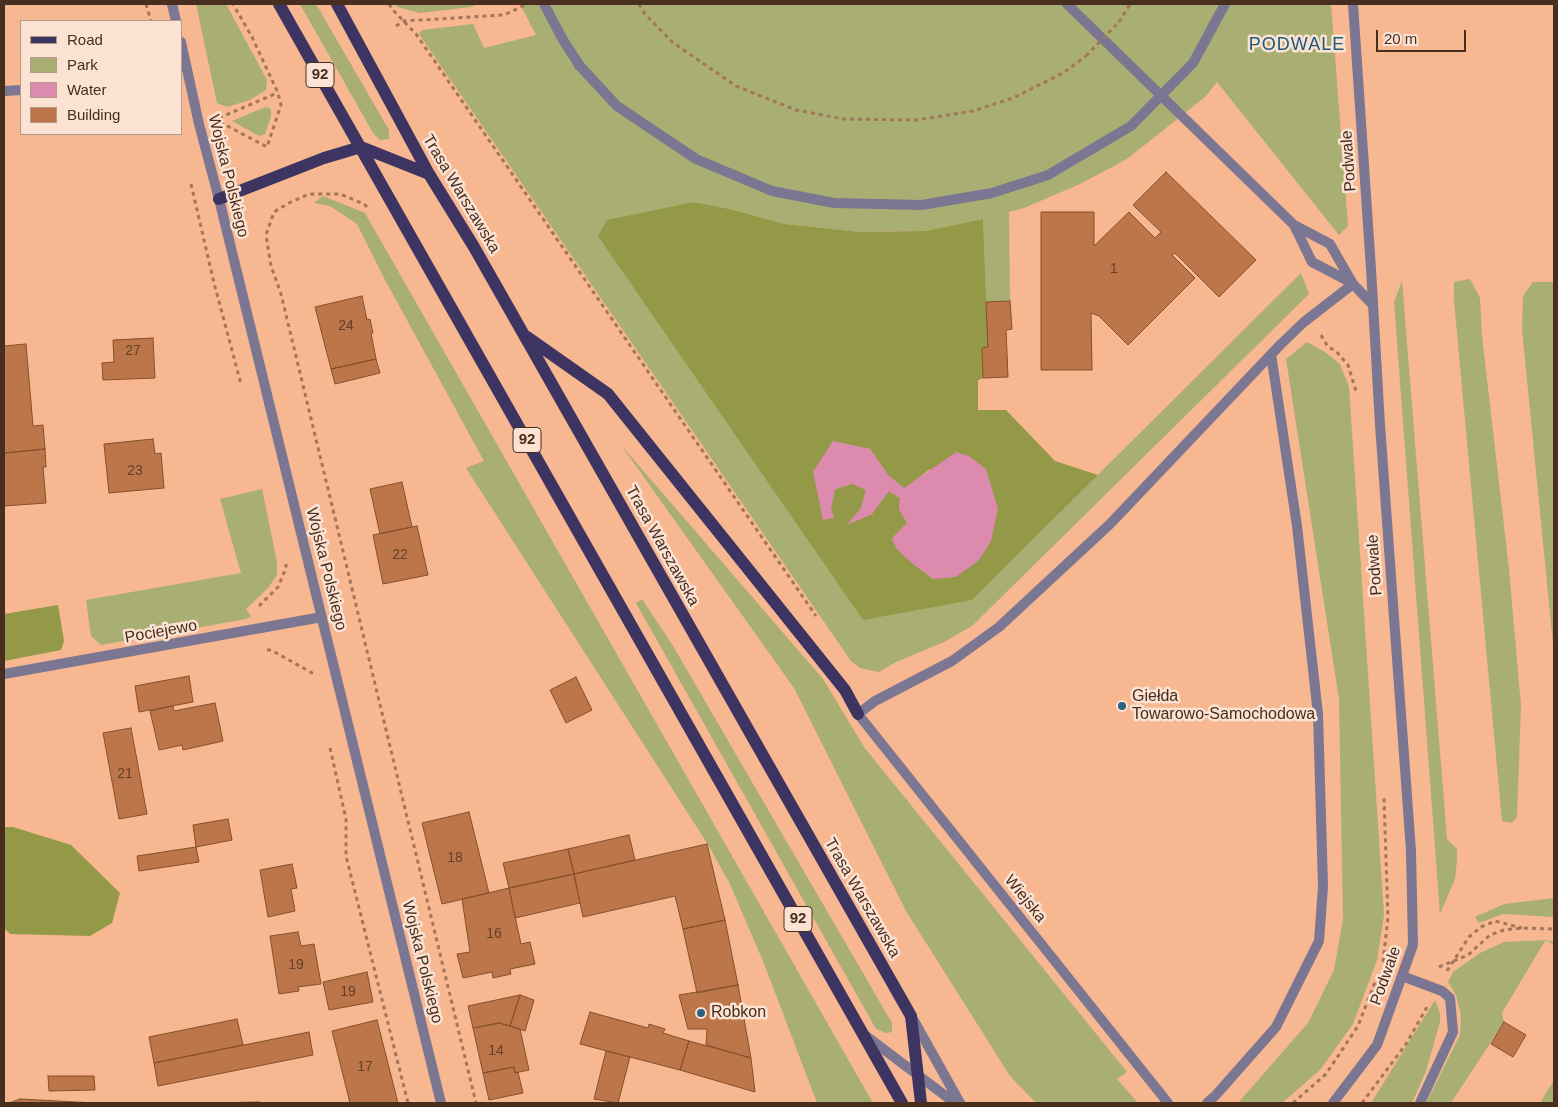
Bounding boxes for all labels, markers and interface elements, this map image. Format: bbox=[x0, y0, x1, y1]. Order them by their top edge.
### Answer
legend bbox=[20, 20, 182, 135]
scale bar bbox=[1378, 20, 1468, 52]
text: 20 m bbox=[1384, 30, 1417, 47]
text: Road bbox=[67, 31, 103, 48]
district label: PODWALE bbox=[1248, 34, 1346, 56]
text: Park bbox=[67, 56, 98, 73]
road number: 92 bbox=[306, 62, 334, 88]
text: Water bbox=[67, 81, 106, 98]
text: Building bbox=[67, 106, 120, 123]
street label: Wojska Polskiego bbox=[203, 113, 253, 239]
street label: Podwale bbox=[1337, 130, 1361, 192]
street label: Trasa Warszawska bbox=[418, 131, 504, 257]
house number: 1 bbox=[1110, 261, 1118, 277]
house number: 24 bbox=[338, 318, 354, 334]
house number: 27 bbox=[125, 343, 141, 359]
road number: 92 bbox=[513, 428, 541, 452]
house number: 23 bbox=[127, 463, 143, 479]
street label: Trasa Warszawska bbox=[621, 482, 703, 610]
street label: Wojska Polskiego bbox=[301, 506, 351, 632]
street label: Podwale bbox=[1363, 534, 1387, 596]
house number: 22 bbox=[392, 547, 408, 563]
street label: Pociejewo bbox=[123, 616, 199, 648]
place label: Giełda Towarowo-Samochodowa bbox=[1132, 687, 1315, 725]
marker: Giełda Towarowo-Samochodowa bbox=[1116, 700, 1128, 712]
house number: 21 bbox=[117, 766, 133, 782]
street label: Trasa Warszawska bbox=[820, 835, 904, 961]
house number: 18 bbox=[447, 850, 463, 866]
street label: Wiejska bbox=[1000, 871, 1050, 927]
street label: Wojska Polskiego bbox=[397, 899, 447, 1025]
road number: 92 bbox=[784, 906, 812, 932]
house number: 16 bbox=[486, 926, 502, 942]
street label: Podwale bbox=[1366, 944, 1406, 1008]
house number: 19 bbox=[288, 957, 304, 973]
house number: 19 bbox=[340, 984, 356, 1000]
place label: Robkon bbox=[711, 1003, 766, 1023]
marker: Robkon bbox=[695, 1007, 707, 1019]
house number: 14 bbox=[488, 1043, 504, 1059]
house number: 17 bbox=[357, 1059, 373, 1075]

